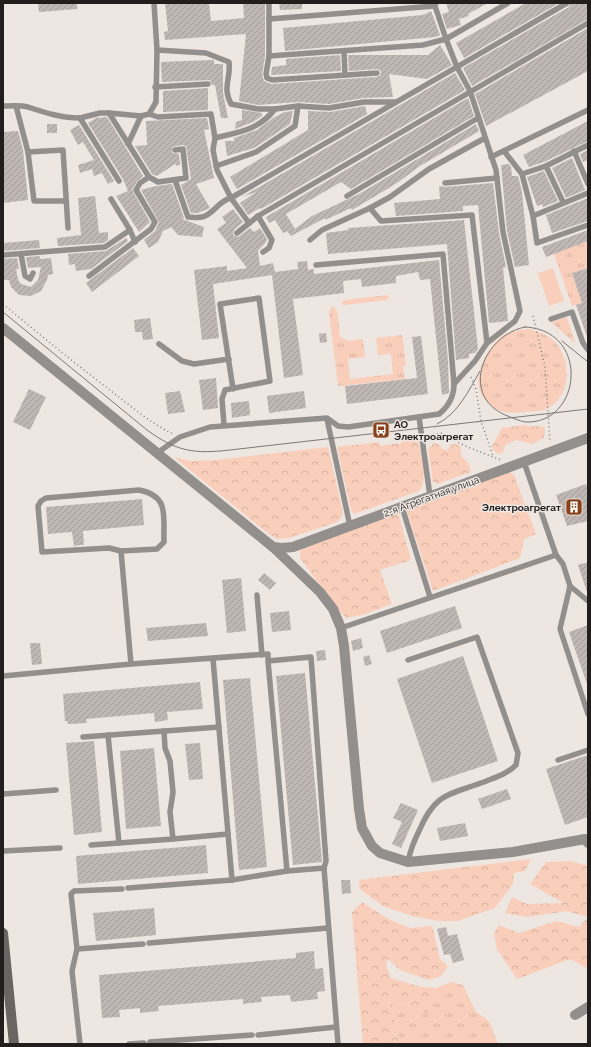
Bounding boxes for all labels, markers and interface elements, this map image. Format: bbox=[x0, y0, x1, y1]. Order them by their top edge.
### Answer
place label: АО Электроагрегат bbox=[394, 419, 473, 442]
bus stop icon: АО Электроагрегат bbox=[371, 420, 391, 440]
street label: 2-я Агрегатная улица bbox=[382, 474, 480, 519]
building icon: Электроагрегат bbox=[564, 497, 584, 517]
place label: Электроагрегат bbox=[482, 502, 561, 513]

